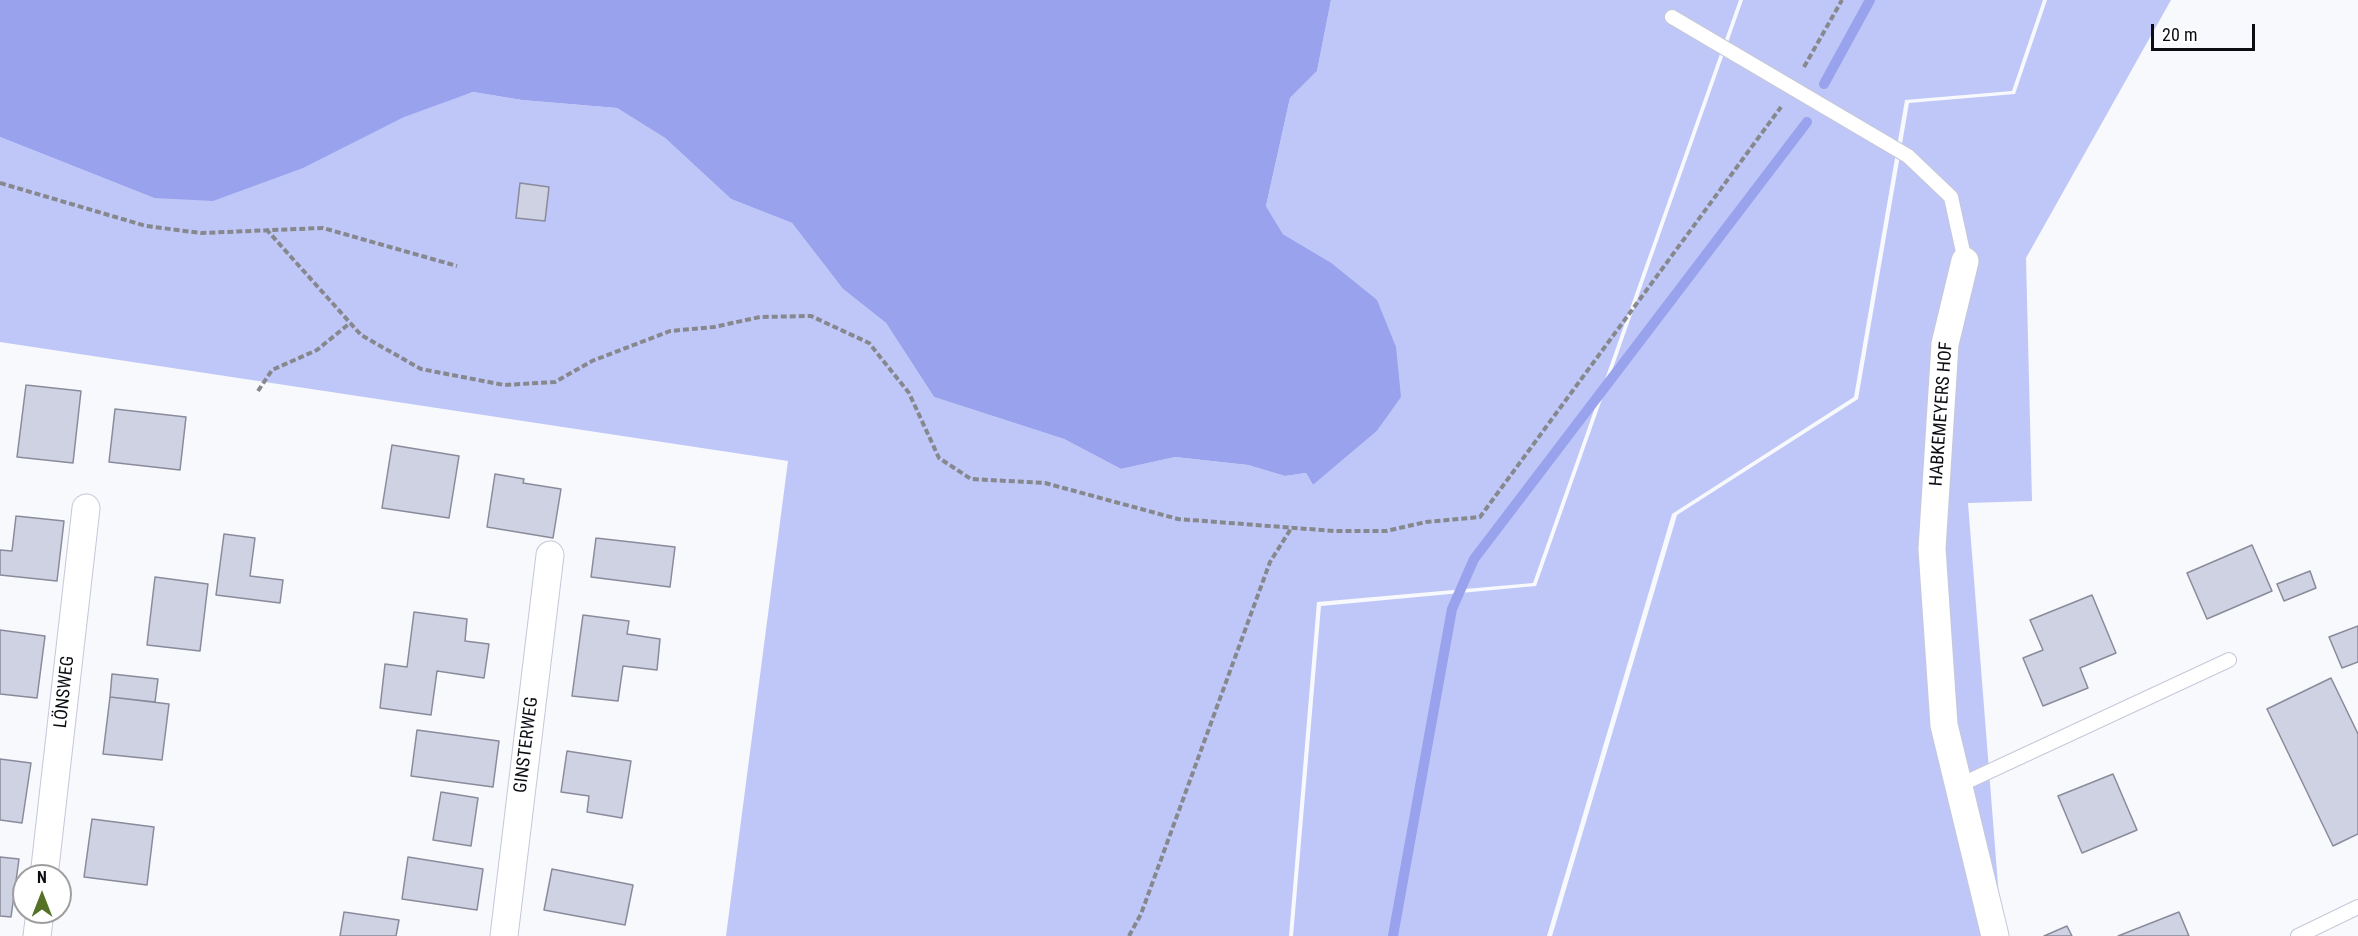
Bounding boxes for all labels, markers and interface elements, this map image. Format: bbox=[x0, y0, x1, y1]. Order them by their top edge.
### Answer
scale bar bbox=[2154, 12, 2258, 50]
text: 20 m bbox=[2162, 24, 2197, 45]
street label: HABKEMEYERS HOF bbox=[1926, 341, 1958, 487]
street label: LÖNSWEG bbox=[50, 655, 80, 729]
street label: GINSTERWEG bbox=[510, 696, 544, 794]
north arrow bbox=[12, 864, 72, 924]
text: N bbox=[37, 868, 47, 887]

